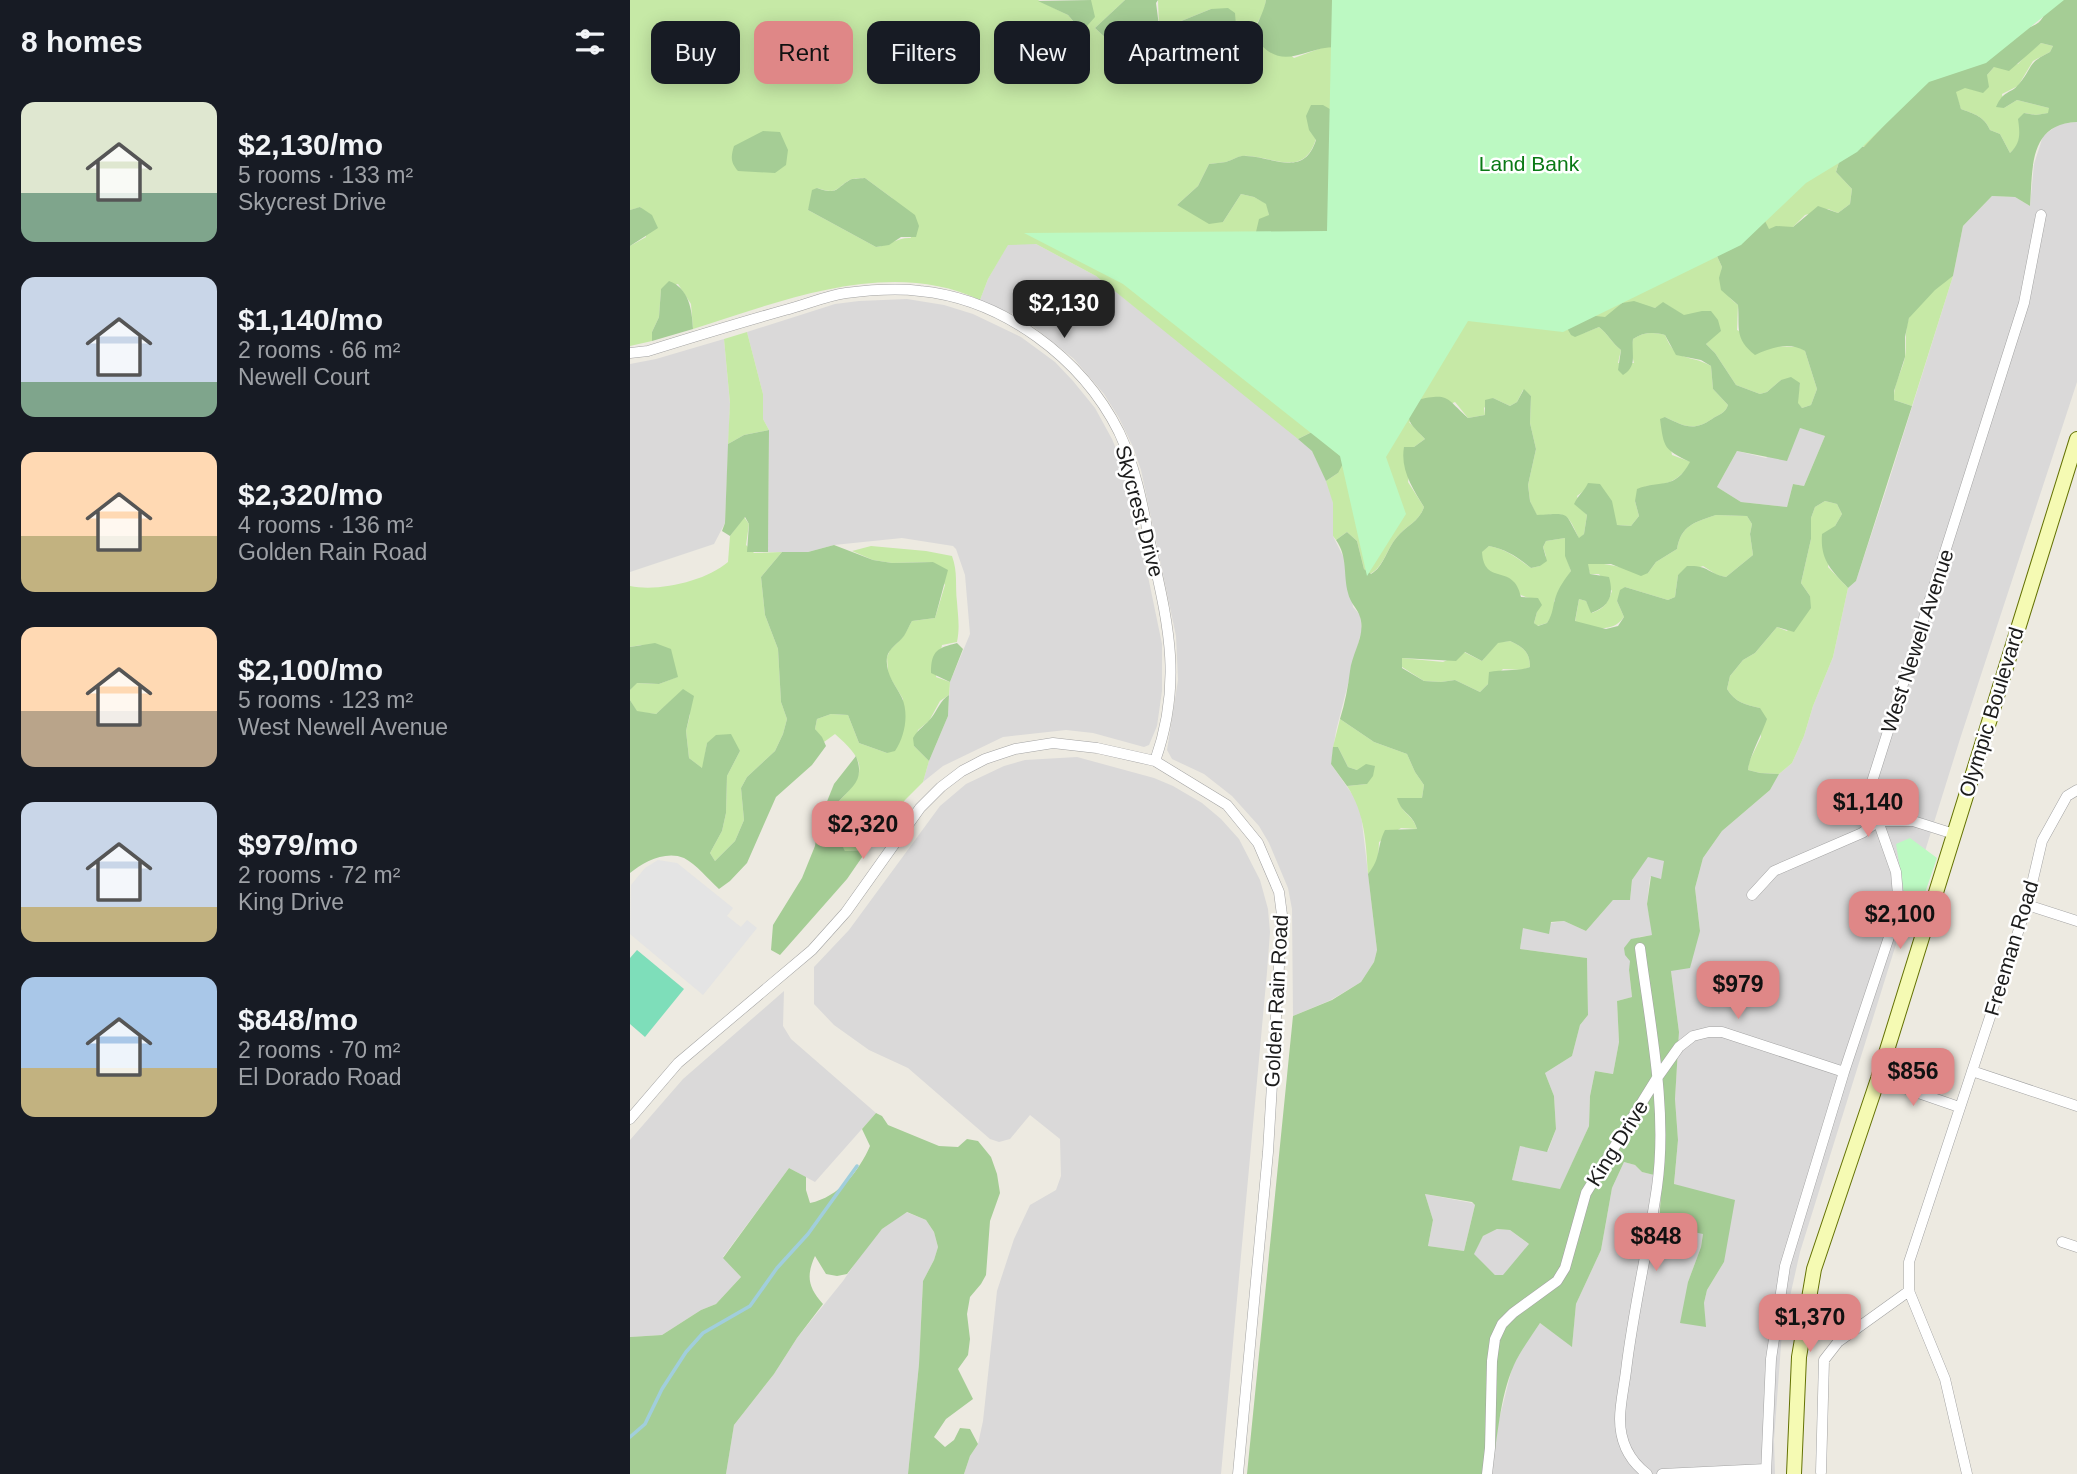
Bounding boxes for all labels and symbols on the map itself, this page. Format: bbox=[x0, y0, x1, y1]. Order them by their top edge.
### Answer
park label: Land Bank bbox=[1479, 152, 1580, 175]
pin: $2,130 bbox=[1007, 280, 1121, 340]
street label: Skycrest Drive bbox=[1111, 443, 1169, 579]
street label: West Newell Avenue bbox=[1876, 546, 1958, 736]
street label: Olympic Boulevard bbox=[1954, 624, 2028, 800]
pin: $1,140 bbox=[1811, 780, 1925, 839]
pin: $2,320 bbox=[806, 802, 920, 861]
street label: Freeman Road bbox=[1980, 878, 2042, 1018]
pin: $2,100 bbox=[1843, 892, 1957, 951]
street label: Golden Rain Road bbox=[1260, 914, 1292, 1088]
pin: $979 bbox=[1697, 962, 1779, 1021]
pin: $856 bbox=[1872, 1048, 1954, 1108]
street label: King Drive bbox=[1582, 1096, 1652, 1190]
pin: $848 bbox=[1615, 1214, 1697, 1273]
pin: $1,370 bbox=[1753, 1294, 1867, 1354]

